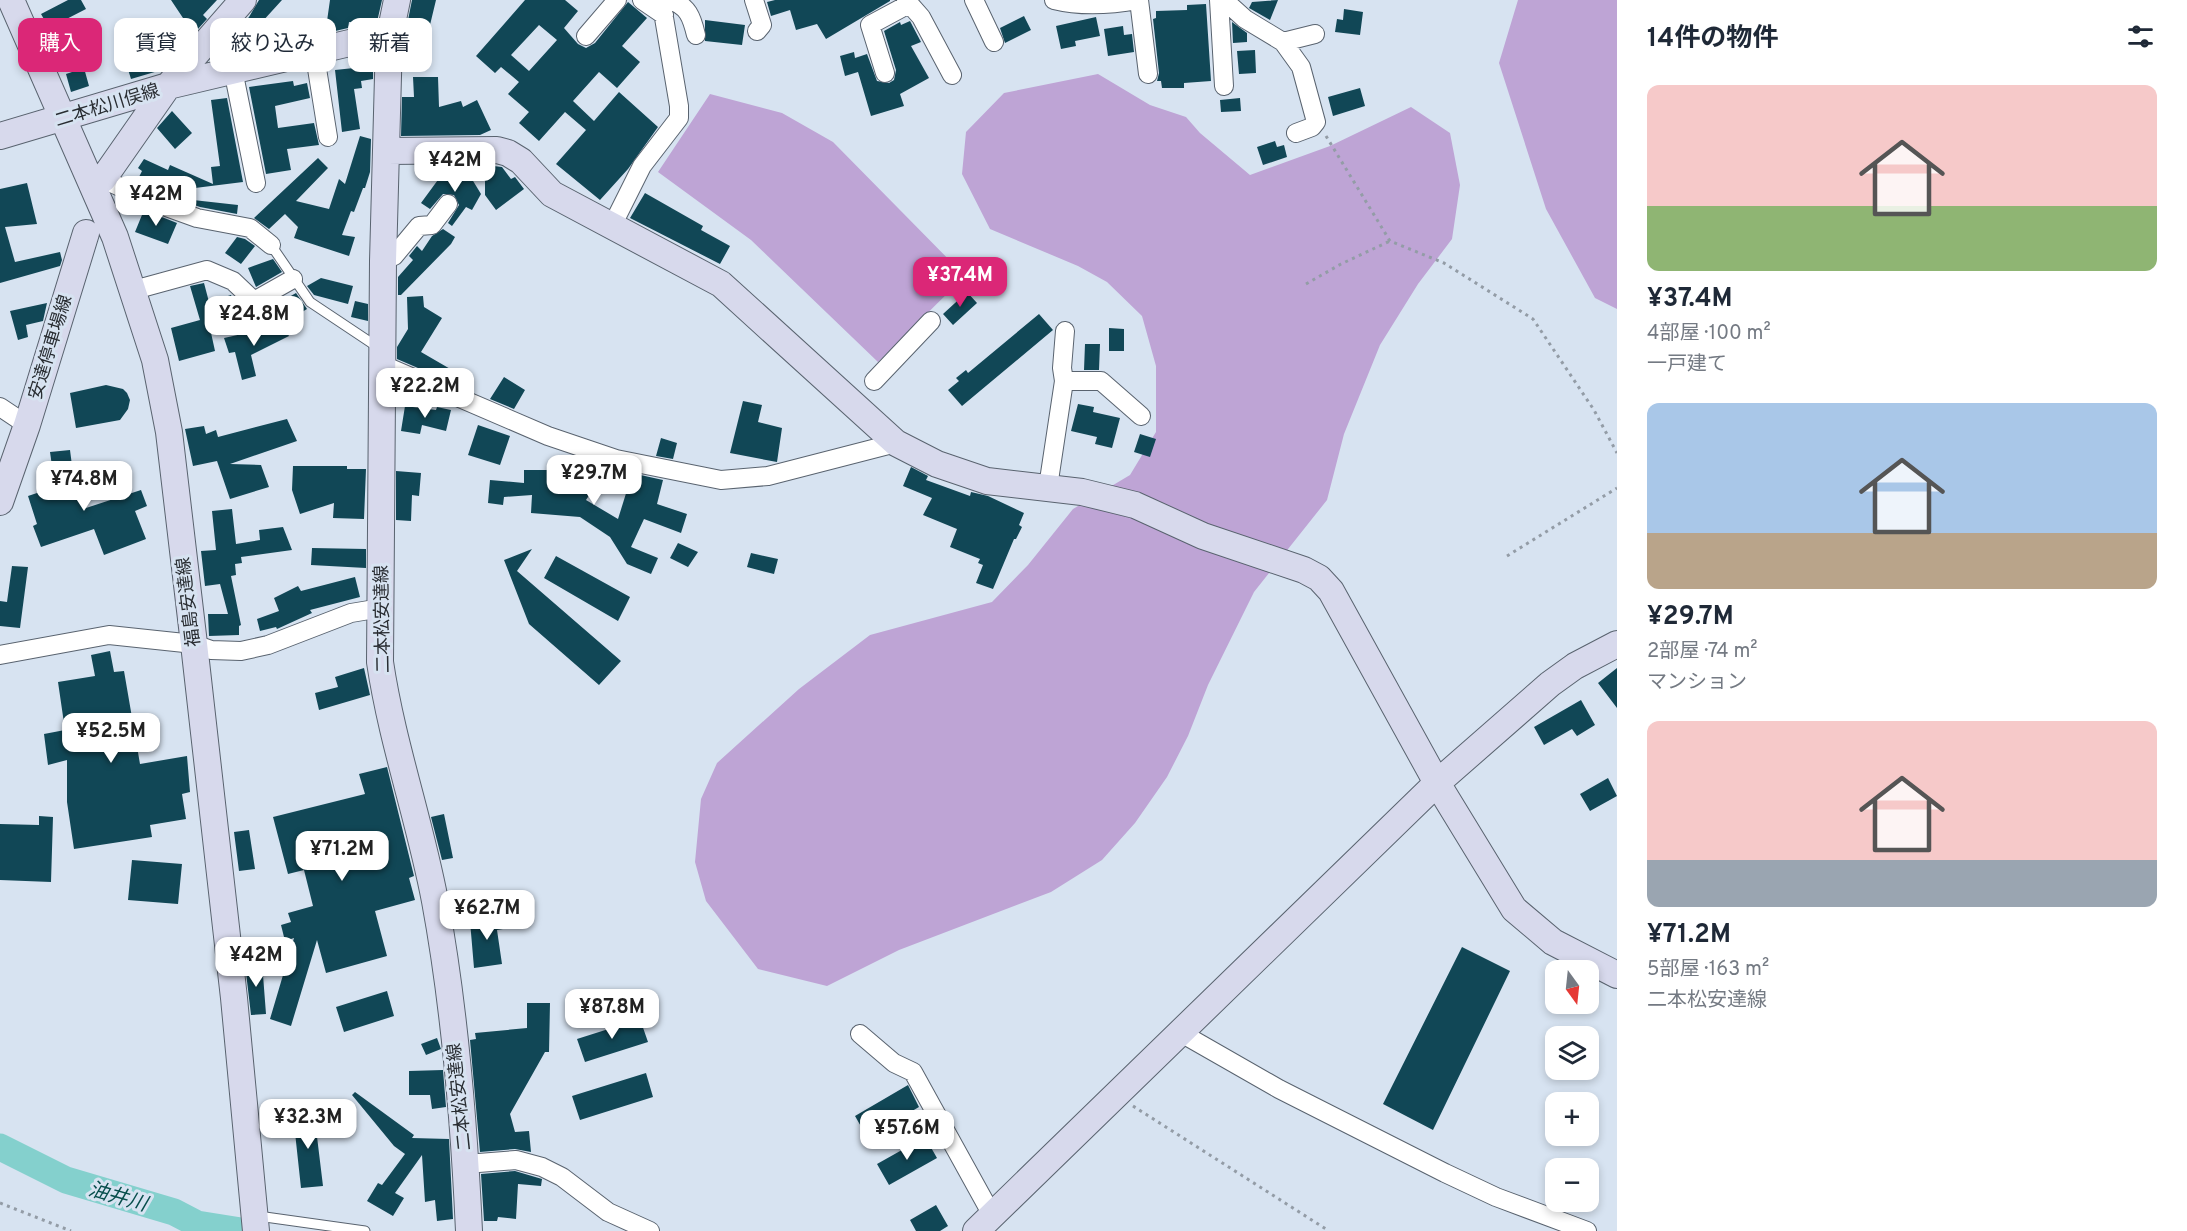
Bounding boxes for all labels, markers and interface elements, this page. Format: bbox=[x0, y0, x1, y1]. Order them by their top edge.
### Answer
chip: 購入 bbox=[18, 18, 102, 72]
chip: 賃貸 bbox=[114, 18, 198, 72]
chip: 絞り込み bbox=[210, 18, 336, 72]
chip: 新着 bbox=[348, 18, 432, 72]
icon: filters bbox=[2124, 20, 2157, 53]
text: 14件の物件 bbox=[1647, 23, 1778, 56]
street label: 二本松川俣線 bbox=[52, 80, 162, 133]
icon: home bbox=[1848, 124, 1956, 232]
pin: ¥42M bbox=[419, 142, 491, 193]
text: ¥42M bbox=[428, 148, 482, 174]
pin: ¥42M bbox=[120, 176, 192, 227]
text: ¥42M bbox=[129, 182, 183, 208]
pin: ¥37.4M bbox=[911, 257, 1009, 308]
text: ¥37.4M bbox=[927, 263, 993, 289]
text: ¥37.4M bbox=[1647, 283, 1733, 316]
street label: 安達停車場線 bbox=[25, 292, 78, 402]
pin: ¥24.8M bbox=[205, 296, 303, 347]
text: ¥24.8M bbox=[219, 302, 289, 328]
text: 4部屋 · 100 m² bbox=[1647, 321, 1771, 347]
text: 一戸建て bbox=[1647, 352, 1727, 378]
pin: ¥22.2M bbox=[376, 368, 474, 419]
text: ¥22.2M bbox=[390, 374, 460, 400]
icon: home bbox=[1848, 442, 1956, 550]
pin: ¥29.7M bbox=[545, 455, 643, 506]
pin: ¥74.8M bbox=[35, 461, 133, 512]
text: ¥29.7M bbox=[561, 461, 627, 487]
text: ¥74.8M bbox=[50, 467, 118, 493]
street label: 福島安達線 bbox=[173, 556, 206, 648]
street label: 二本松安達線 bbox=[371, 565, 396, 673]
text: ¥29.7M bbox=[1647, 601, 1734, 634]
text: 2部屋 · 74 m² bbox=[1647, 639, 1758, 665]
text: マンション bbox=[1647, 670, 1747, 696]
pin: ¥52.5M bbox=[62, 713, 160, 764]
text: ¥52.5M bbox=[76, 719, 146, 745]
icon: home bbox=[1848, 760, 1956, 868]
pin: ¥71.2M bbox=[293, 831, 391, 882]
text: ¥71.2M bbox=[310, 837, 374, 863]
pin: ¥62.7M bbox=[438, 890, 536, 941]
text: ¥62.7M bbox=[454, 896, 520, 922]
text: ¥71.2M bbox=[1647, 919, 1731, 952]
pin: ¥42M bbox=[220, 937, 292, 988]
text: ¥42M bbox=[229, 943, 283, 969]
text: 5部屋 · 163 m² bbox=[1647, 957, 1769, 983]
north arrow bbox=[1545, 960, 1599, 1014]
map controls bbox=[1545, 960, 1599, 1212]
text: 二本松安達線 bbox=[1647, 988, 1767, 1014]
pin: ¥87.8M bbox=[563, 989, 661, 1040]
text: ¥87.8M bbox=[579, 995, 645, 1021]
button: layers bbox=[1545, 1026, 1599, 1080]
street label: 二本松安達線 bbox=[443, 1042, 478, 1152]
button: + bbox=[1545, 1092, 1599, 1146]
pin: ¥32.3M bbox=[259, 1099, 357, 1150]
text: ¥32.3M bbox=[274, 1105, 342, 1131]
pin: ¥57.6M bbox=[858, 1110, 956, 1161]
text: ¥57.6M bbox=[874, 1116, 940, 1142]
button: − bbox=[1545, 1158, 1599, 1212]
water label: 油井川 bbox=[85, 1177, 152, 1219]

